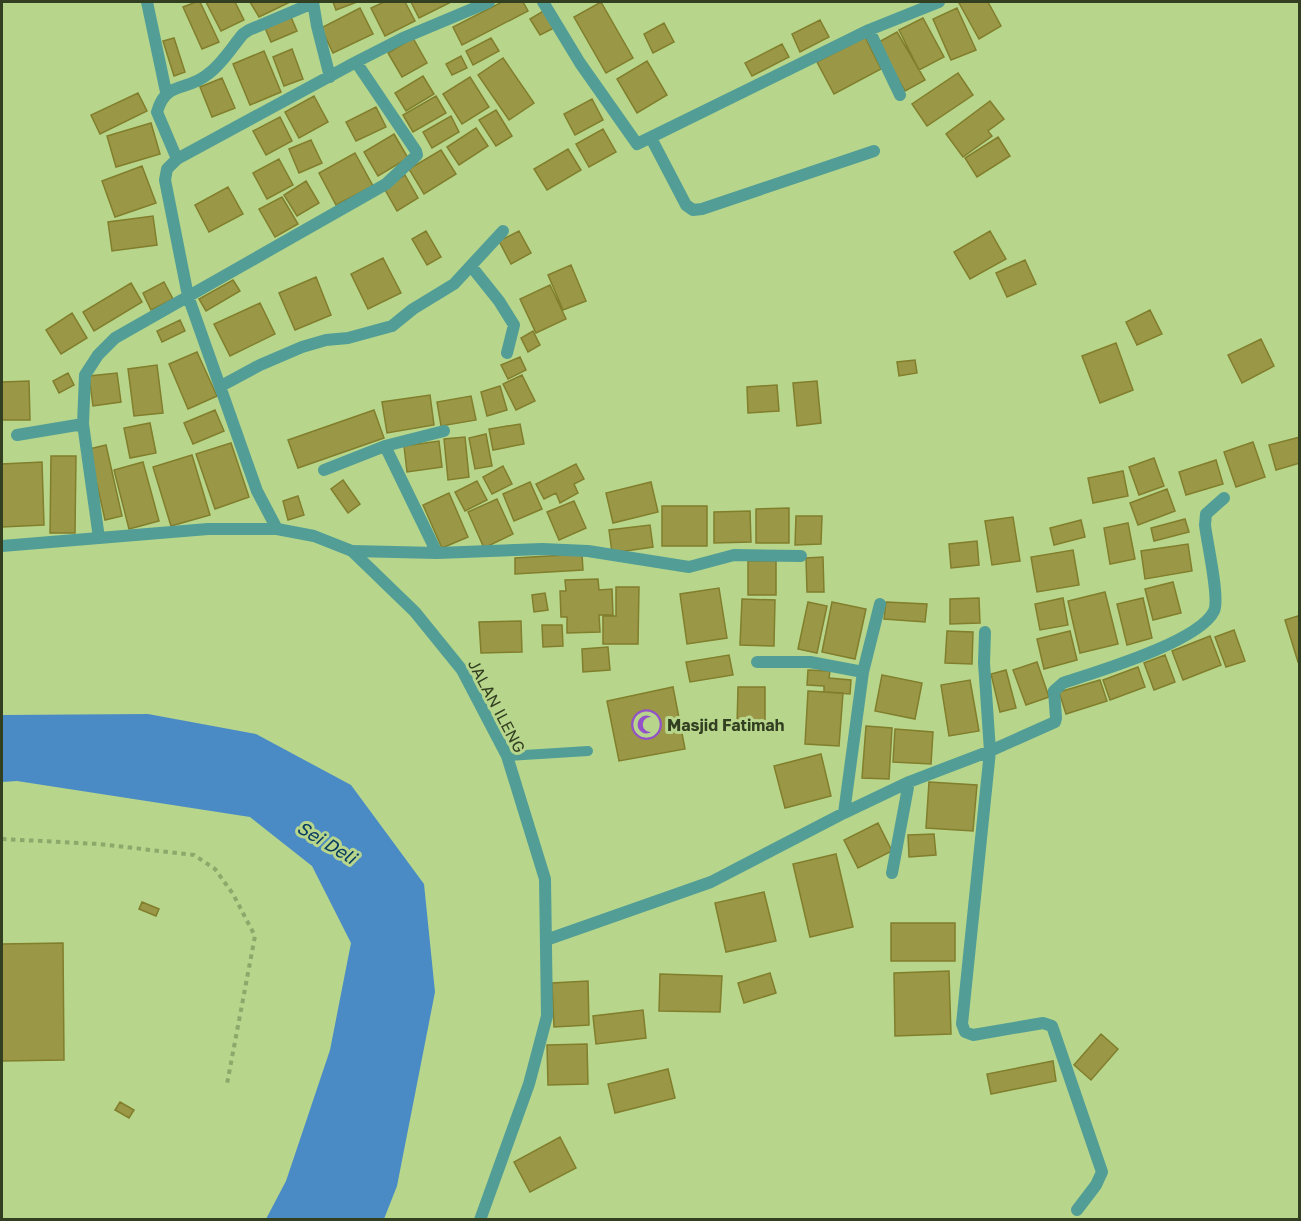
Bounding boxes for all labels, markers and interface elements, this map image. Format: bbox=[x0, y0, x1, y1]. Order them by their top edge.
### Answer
street label: JALAN ILENG bbox=[464, 656, 530, 756]
mosque icon: Masjid Fatimah bbox=[630, 709, 662, 741]
place label: Masjid Fatimah bbox=[667, 715, 784, 735]
water label: Sei Deli bbox=[294, 816, 362, 869]

